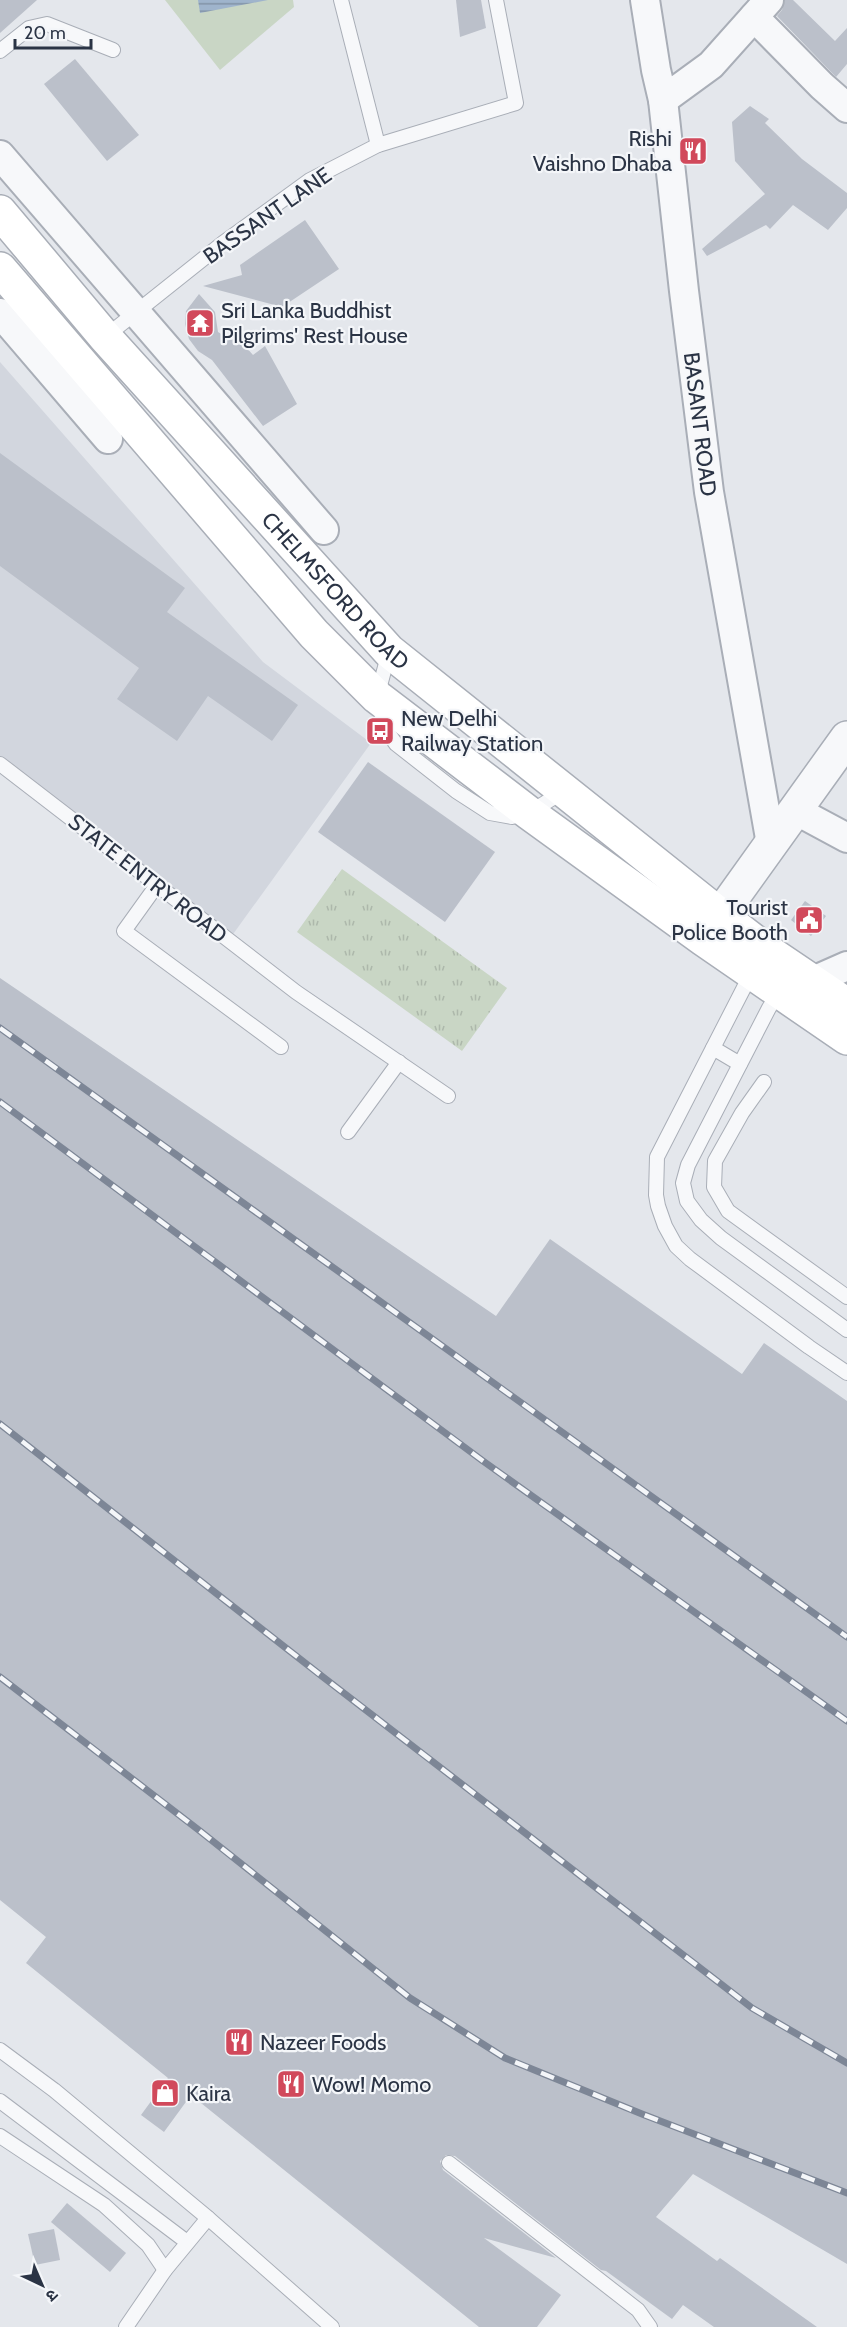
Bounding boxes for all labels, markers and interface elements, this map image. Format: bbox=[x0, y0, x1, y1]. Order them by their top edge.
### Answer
scale bar bbox=[15, 12, 92, 50]
text: 20 m bbox=[24, 22, 66, 44]
place label: Rishi Vaishno Dhaba bbox=[533, 125, 672, 177]
restaurant icon: Rishi Vaishno Dhaba bbox=[677, 135, 709, 167]
street label: BASSANT LANE bbox=[198, 161, 337, 270]
place label: Sri Lanka Buddhist Pilgrims' Rest House bbox=[221, 297, 408, 349]
temple icon: Sri Lanka Buddhist Pilgrims' Rest House bbox=[184, 307, 216, 339]
street label: BASANT ROAD bbox=[678, 351, 722, 498]
street label: CHELMSFORD ROAD bbox=[256, 506, 414, 676]
place label: New Delhi Railway Station bbox=[401, 705, 543, 757]
bus stop icon: New Delhi Railway Station bbox=[364, 715, 396, 747]
street label: STATE ENTRY ROAD bbox=[63, 808, 232, 949]
place label: Tourist Police Booth bbox=[671, 894, 789, 946]
public building icon: Tourist Police Booth bbox=[793, 904, 825, 936]
restaurant icon: Nazeer Foods bbox=[223, 2026, 255, 2058]
place label: Nazeer Foods bbox=[260, 2029, 386, 2056]
restaurant icon: Wow! Momo bbox=[275, 2068, 307, 2100]
place label: Wow! Momo bbox=[312, 2071, 431, 2098]
shop icon: Kaira bbox=[149, 2077, 181, 2109]
place label: Kaira bbox=[186, 2080, 231, 2107]
north arrow bbox=[12, 2255, 72, 2315]
text: उ bbox=[42, 2285, 62, 2306]

